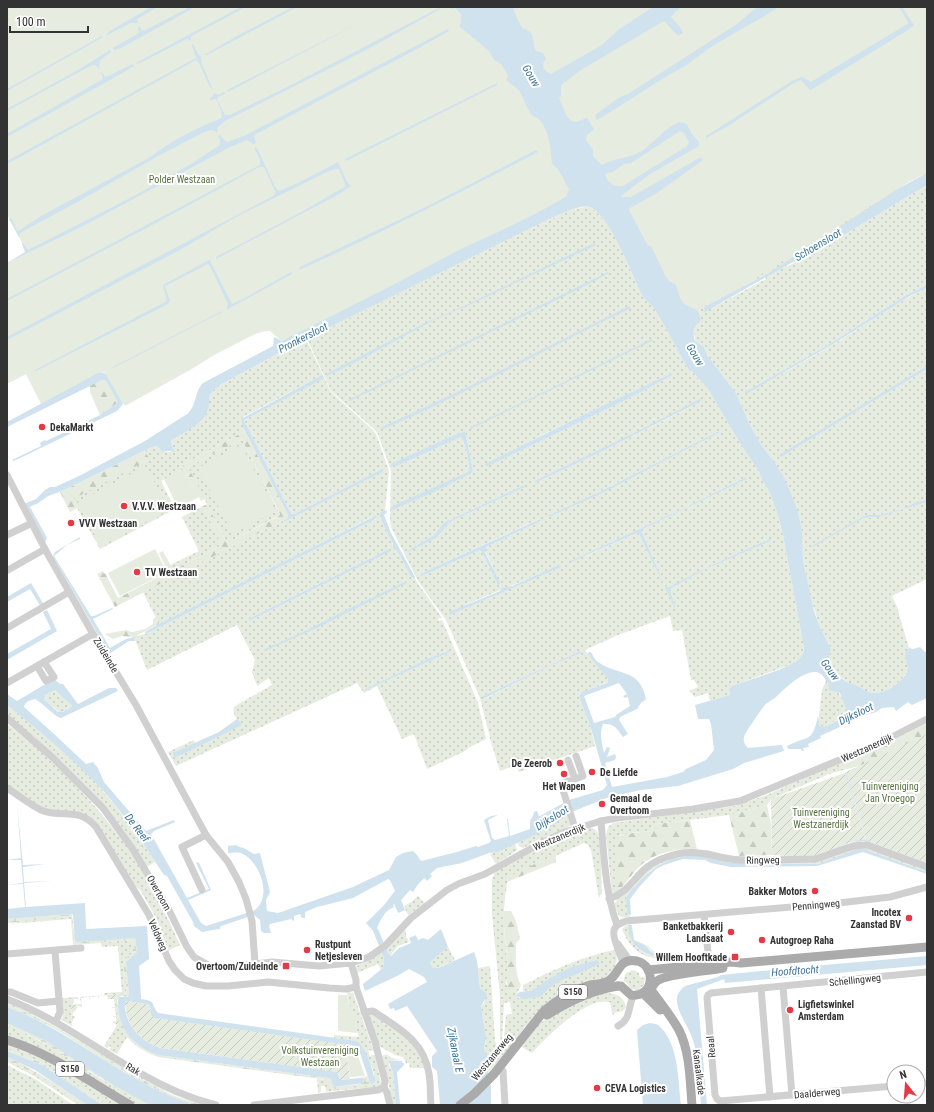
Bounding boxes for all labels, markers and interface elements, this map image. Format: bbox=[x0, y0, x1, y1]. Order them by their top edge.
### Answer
scale bar bbox=[10, 8, 88, 34]
text: 100 m bbox=[16, 15, 46, 29]
water label: Gouw bbox=[519, 62, 543, 90]
park label: Polder Westzaan bbox=[149, 174, 215, 185]
water label: Schoensloot bbox=[792, 226, 844, 264]
water label: Pronkersloot bbox=[276, 320, 331, 356]
water label: Gouw bbox=[683, 341, 707, 369]
marker: DekaMarkt bbox=[37, 422, 47, 432]
place label: DekaMarkt bbox=[50, 422, 93, 433]
marker: V.V.V. Westzaan bbox=[119, 501, 129, 511]
place label: V.V.V. Westzaan bbox=[132, 501, 196, 512]
marker: VVV Westzaan bbox=[66, 518, 76, 528]
place label: VVV Westzaan bbox=[79, 518, 137, 529]
marker: TV Westzaan bbox=[132, 567, 142, 577]
place label: TV Westzaan bbox=[145, 567, 197, 578]
street label: Zuideinde bbox=[91, 636, 121, 675]
water label: Gouw bbox=[818, 657, 843, 684]
water label: Dijksloot bbox=[837, 700, 876, 728]
street label: Westzanerdijk bbox=[839, 732, 895, 764]
place label: De Zeerob bbox=[511, 758, 552, 769]
marker: De Zeerob bbox=[555, 758, 565, 768]
marker: De Liefde bbox=[587, 767, 597, 777]
place label: De Liefde bbox=[600, 767, 638, 778]
marker: Het Wapen bbox=[559, 769, 569, 779]
place label: Het Wapen bbox=[543, 781, 586, 792]
park label: Tuinvereniging Jan Vroegop bbox=[861, 781, 919, 804]
place label: Gemaal de Overtoom bbox=[610, 793, 652, 816]
marker: Gemaal de Overtoom bbox=[597, 799, 607, 809]
water label: Dijksloot bbox=[533, 802, 572, 833]
park label: Tuinvereniging Westzanerdijk bbox=[792, 807, 850, 830]
water label: De Reef bbox=[122, 811, 153, 846]
street label: Westzanerdijk bbox=[531, 821, 587, 853]
street label: Ringweg bbox=[746, 854, 780, 866]
street label: Overtoom bbox=[145, 873, 173, 913]
place label: Bakker Motors bbox=[749, 886, 807, 897]
marker: Bakker Motors bbox=[810, 886, 820, 896]
street label: Penningweg bbox=[792, 897, 840, 913]
place label: Incotex Zaanstad BV bbox=[851, 907, 901, 930]
marker: Incotex Zaanstad BV bbox=[904, 913, 914, 923]
street label: Veldweg bbox=[146, 917, 170, 953]
place label: Banketbakkerij Landsaat bbox=[663, 921, 723, 944]
marker: Banketbakkerij Landsaat bbox=[726, 927, 736, 937]
marker: Autogroep Raha bbox=[757, 935, 767, 945]
place label: Autogroep Raha bbox=[770, 935, 834, 946]
place label: Rustpunt Netjesleven bbox=[315, 939, 362, 962]
marker: Rustpunt Netjesleven bbox=[302, 945, 312, 955]
place label: Willem Hooftkade bbox=[656, 952, 727, 963]
marker: Willem Hooftkade bbox=[730, 952, 740, 962]
place label: Overtoom/Zuideinde bbox=[196, 961, 278, 972]
marker: Overtoom/Zuideinde bbox=[281, 961, 291, 971]
water label: Hoofdtocht bbox=[771, 963, 820, 979]
street label: Schellingweg bbox=[829, 972, 882, 988]
road number: S150 bbox=[559, 985, 587, 999]
place label: Ligfietswinkel Amsterdam bbox=[798, 999, 854, 1022]
marker: Ligfietswinkel Amsterdam bbox=[785, 1005, 795, 1015]
water label: Zijkanaal E bbox=[444, 1025, 466, 1074]
street label: Westzanerweg bbox=[469, 1031, 515, 1083]
street label: Reaal bbox=[705, 1036, 717, 1058]
park label: Volkstuinvereniging Westzaan bbox=[281, 1045, 359, 1068]
street label: Kanaalkade bbox=[691, 1049, 707, 1096]
street label: Rak bbox=[124, 1061, 142, 1078]
road number: S150 bbox=[56, 1062, 84, 1076]
north arrow bbox=[886, 1064, 926, 1104]
text: N bbox=[898, 1068, 909, 1082]
marker: CEVA Logistics bbox=[592, 1083, 602, 1093]
place label: CEVA Logistics bbox=[605, 1083, 666, 1094]
street label: Daalderweg bbox=[793, 1085, 841, 1101]

